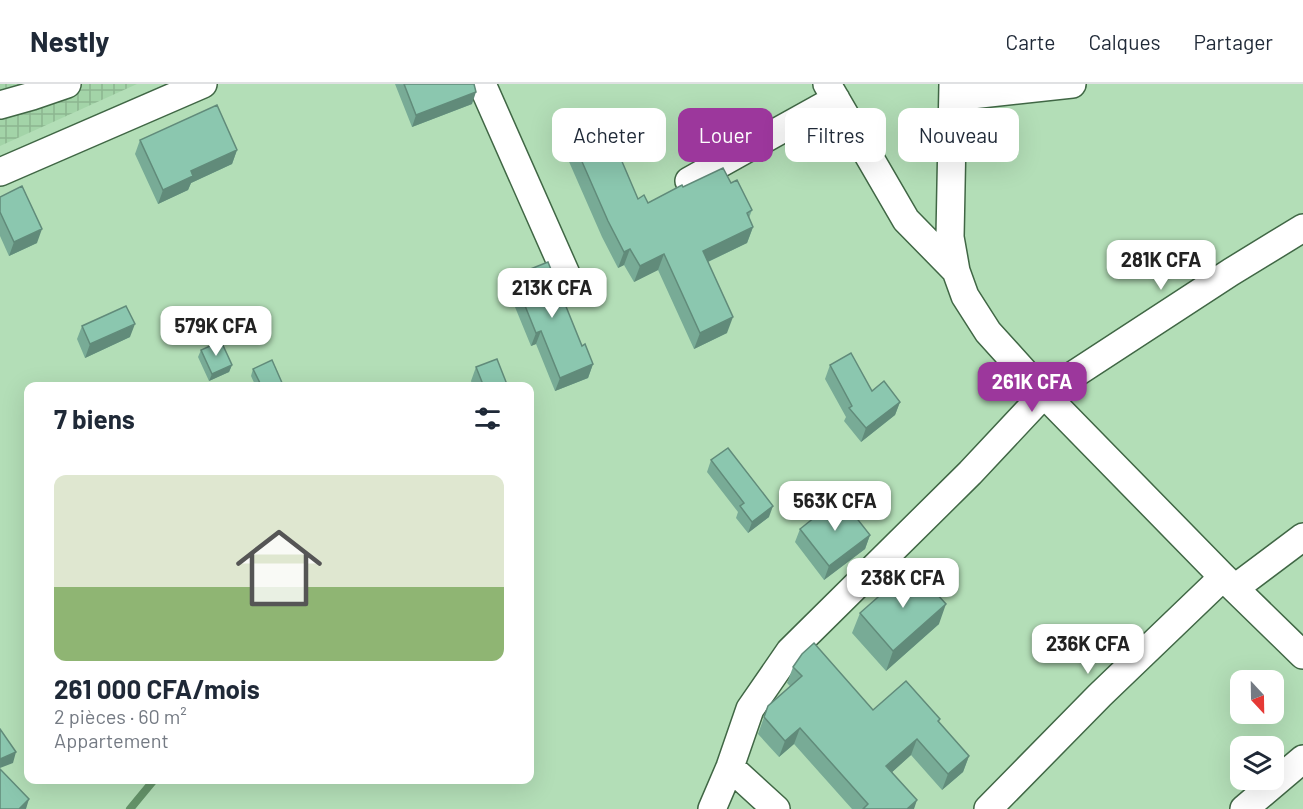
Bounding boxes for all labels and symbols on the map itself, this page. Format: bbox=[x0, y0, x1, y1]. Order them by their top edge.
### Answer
pin: 281K CFA bbox=[1099, 240, 1223, 291]
pin: 213K CFA bbox=[490, 268, 614, 319]
pin: 579K CFA bbox=[154, 306, 278, 357]
pin: 261K CFA bbox=[970, 362, 1094, 413]
pin: 563K CFA bbox=[773, 481, 897, 532]
pin: 238K CFA bbox=[841, 558, 965, 609]
pin: 236K CFA bbox=[1026, 624, 1150, 675]
north arrow bbox=[1230, 670, 1284, 724]

